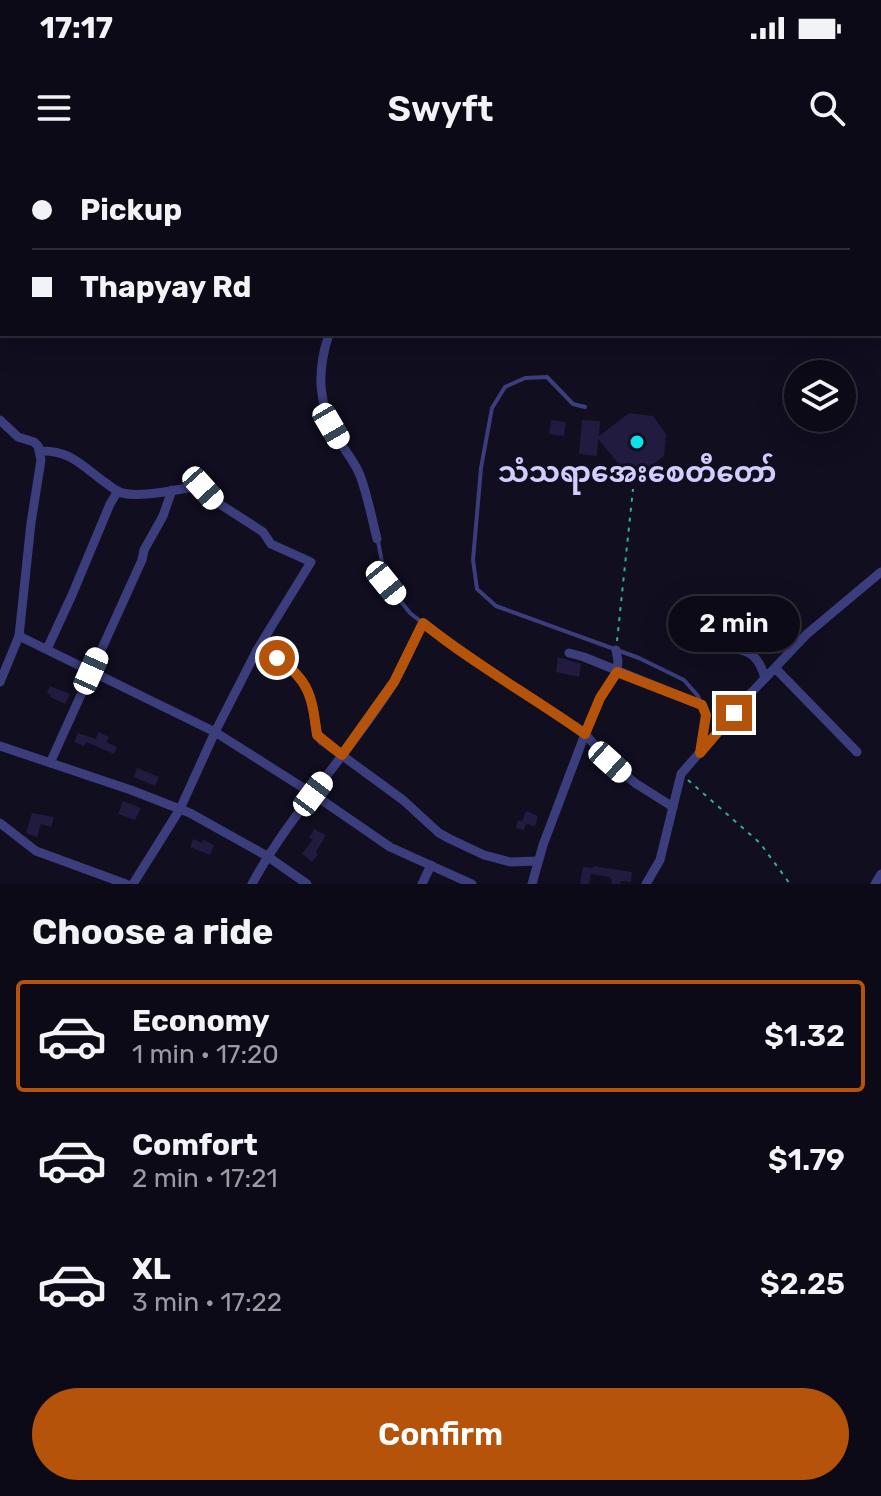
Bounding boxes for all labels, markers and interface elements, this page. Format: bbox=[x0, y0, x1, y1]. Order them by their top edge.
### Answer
text: 17:17 bbox=[40, 10, 113, 46]
icon: menu bbox=[32, 86, 76, 130]
icon: search bbox=[805, 86, 849, 130]
text: Swyft bbox=[388, 87, 493, 130]
text: Pickup bbox=[80, 192, 182, 228]
text: Thapyay Rd bbox=[80, 269, 251, 305]
map controls bbox=[784, 360, 856, 432]
button: layers bbox=[784, 360, 856, 432]
car bbox=[309, 399, 353, 453]
marker: သံသရာအေးစေတီတော် bbox=[628, 433, 646, 451]
place label: သံသရာအေးစေတီတော် bbox=[498, 453, 776, 495]
car bbox=[178, 462, 228, 514]
car bbox=[362, 557, 410, 609]
callout: 2 min bbox=[668, 597, 800, 653]
text: 2 min bbox=[699, 608, 769, 639]
route start bbox=[259, 640, 295, 676]
car bbox=[70, 644, 112, 698]
route end bbox=[716, 695, 752, 731]
car bbox=[584, 737, 636, 787]
car bbox=[289, 768, 337, 820]
text: Choose a ride bbox=[32, 910, 273, 953]
icon: car bbox=[36, 1000, 108, 1072]
text: Economy bbox=[132, 1003, 270, 1039]
text: $1.32 bbox=[764, 1018, 845, 1054]
text: 1 min · 17:20 bbox=[132, 1039, 279, 1070]
icon: car bbox=[36, 1124, 108, 1196]
text: Comfort bbox=[132, 1127, 258, 1163]
text: $1.79 bbox=[768, 1142, 845, 1178]
text: 2 min · 17:21 bbox=[132, 1163, 278, 1194]
icon: car bbox=[36, 1248, 108, 1320]
text: XL bbox=[132, 1251, 171, 1287]
text: $2.25 bbox=[760, 1266, 845, 1302]
text: 3 min · 17:22 bbox=[132, 1287, 282, 1318]
button: Confirm bbox=[32, 1388, 849, 1480]

